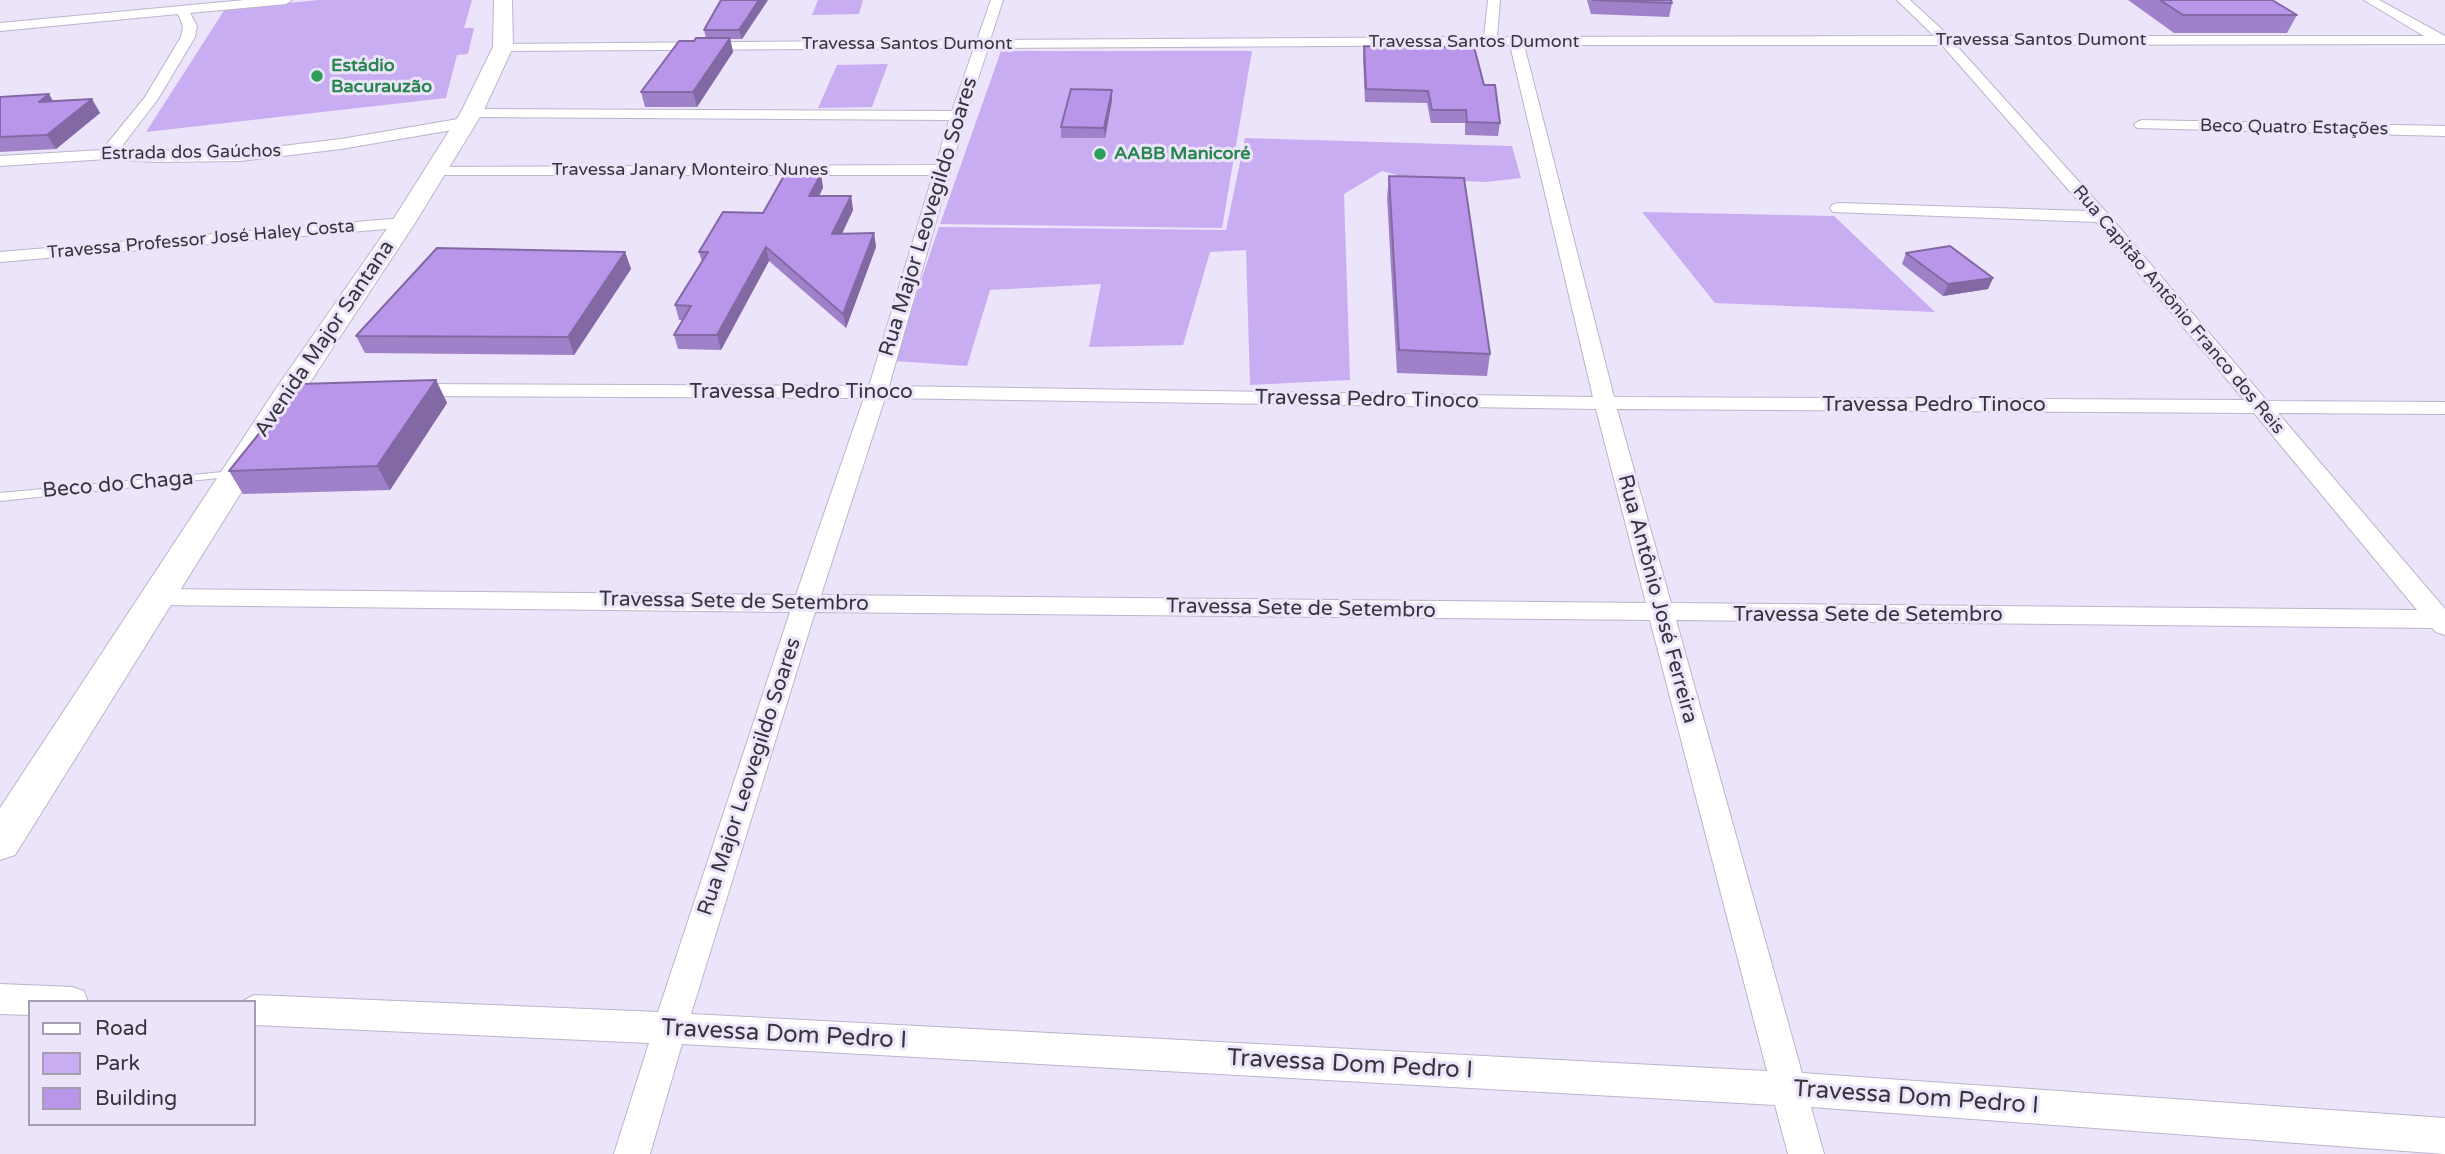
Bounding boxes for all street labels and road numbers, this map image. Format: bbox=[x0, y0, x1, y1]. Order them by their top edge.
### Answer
street label: Travessa Santos Dumont bbox=[1936, 29, 2146, 51]
street label: Travessa Santos Dumont bbox=[1369, 31, 1579, 53]
street label: Travessa Santos Dumont bbox=[802, 33, 1012, 55]
street label: Rua Major Leovegildo Soares bbox=[874, 74, 984, 360]
street label: Beco Quatro Estações bbox=[2200, 116, 2388, 140]
street label: Estrada dos Gaúchos bbox=[101, 141, 281, 165]
street label: Travessa Janary Monteiro Nunes bbox=[552, 159, 828, 181]
street label: Rua Capitão Antônio Franco dos Reis bbox=[2068, 181, 2288, 439]
street label: Travessa Professor José Haley Costa bbox=[46, 216, 356, 264]
street label: Avenida Major Santana bbox=[250, 236, 400, 442]
street label: Travessa Pedro Tinoco bbox=[689, 379, 913, 405]
street label: Travessa Pedro Tinoco bbox=[1255, 385, 1479, 415]
street label: Travessa Pedro Tinoco bbox=[1822, 392, 2046, 418]
street label: Beco do Chaga bbox=[41, 466, 195, 504]
street label: Rua Antônio José Ferreira bbox=[1612, 472, 1702, 726]
street label: Travessa Sete de Setembro bbox=[599, 587, 869, 617]
street label: Travessa Sete de Setembro bbox=[1166, 594, 1436, 624]
street label: Travessa Sete de Setembro bbox=[1733, 602, 2003, 628]
street label: Rua Major Leovegildo Soares bbox=[693, 635, 807, 919]
street label: Travessa Dom Pedro I bbox=[660, 1014, 908, 1056]
street label: Travessa Dom Pedro I bbox=[1226, 1044, 1474, 1086]
street label: Travessa Dom Pedro I bbox=[1792, 1075, 2040, 1121]

